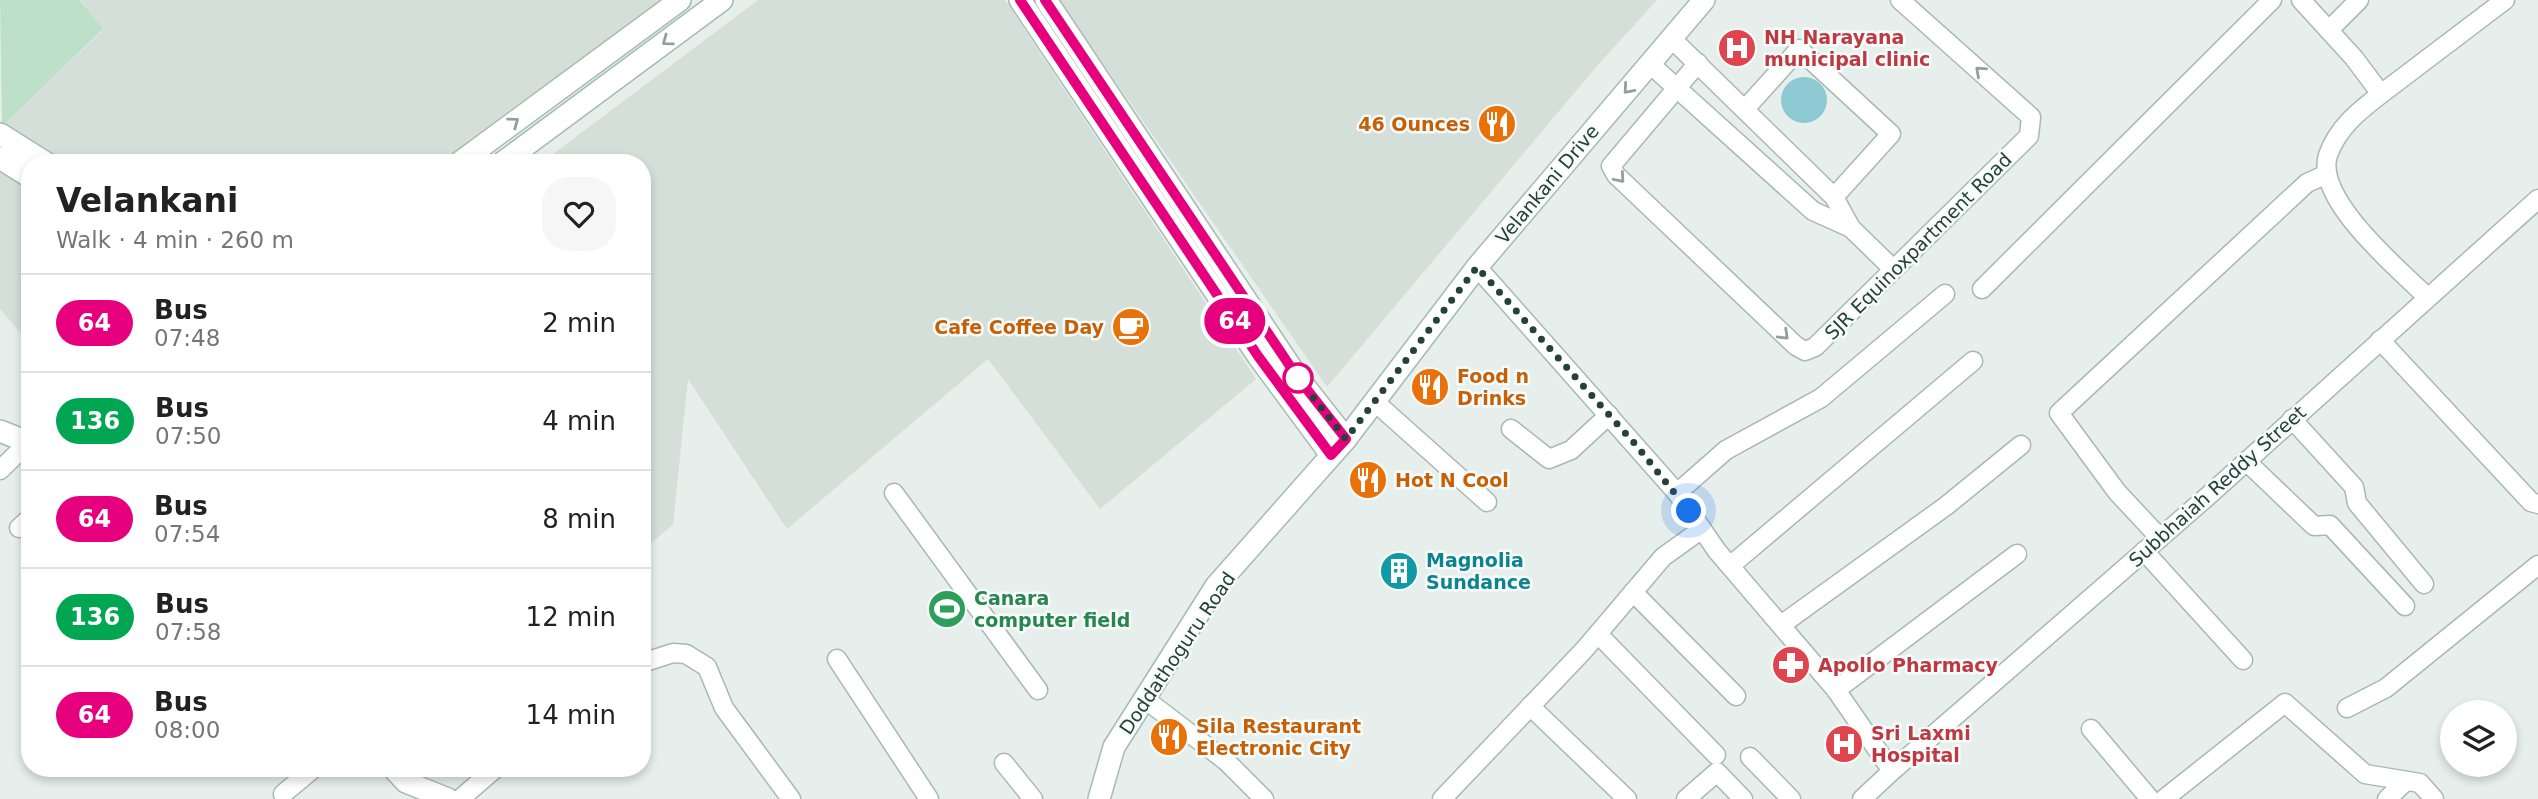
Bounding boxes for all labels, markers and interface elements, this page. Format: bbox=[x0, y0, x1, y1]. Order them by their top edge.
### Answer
place label: NH Narayana municipal clinic bbox=[1764, 26, 1930, 70]
hospital icon: NH Narayana municipal clinic bbox=[1716, 27, 1758, 69]
one-way arrow bbox=[662, 32, 675, 45]
one-way arrow bbox=[1975, 67, 1988, 79]
one-way arrow bbox=[1624, 81, 1636, 94]
restaurant icon: 46 Ounces bbox=[1476, 103, 1518, 145]
place label: 46 Ounces bbox=[1358, 113, 1470, 135]
one-way arrow bbox=[506, 118, 519, 131]
street label: Velankani Drive bbox=[1491, 120, 1603, 248]
street label: SJR Equinoxpartment Road bbox=[1820, 148, 2016, 344]
one-way arrow bbox=[1612, 170, 1624, 183]
button: heart bbox=[542, 177, 616, 251]
text: Velankani bbox=[56, 181, 238, 220]
text: Walk · 4 min · 260 m bbox=[56, 227, 294, 253]
text: Bus bbox=[154, 295, 208, 325]
line badge: 64 bbox=[1204, 298, 1266, 344]
cafe icon: Cafe Coffee Day bbox=[1110, 306, 1152, 348]
text: 64 bbox=[1218, 307, 1252, 335]
text: 2 min bbox=[542, 308, 616, 338]
text: 64 bbox=[78, 309, 111, 337]
place label: Cafe Coffee Day bbox=[934, 316, 1105, 338]
text: 07:48 bbox=[154, 325, 220, 351]
one-way arrow bbox=[1776, 327, 1789, 340]
unlabelled marker bbox=[1283, 363, 1313, 393]
place label: Food n Drinks bbox=[1457, 365, 1529, 409]
restaurant icon: Food n Drinks bbox=[1409, 366, 1451, 408]
text: Bus bbox=[155, 393, 209, 423]
street label: Subbhaiah Reddy Street bbox=[2124, 401, 2310, 571]
text: 4 min bbox=[542, 406, 616, 436]
text: 136 bbox=[70, 407, 120, 435]
text: 07:50 bbox=[155, 423, 221, 449]
restaurant icon: Hot N Cool bbox=[1347, 459, 1389, 501]
place label: Hot N Cool bbox=[1395, 469, 1509, 491]
text: Bus bbox=[154, 491, 208, 521]
your location bbox=[1671, 493, 1706, 528]
text: 8 min bbox=[542, 504, 616, 534]
text: 64 bbox=[78, 505, 111, 533]
text: 07:54 bbox=[154, 521, 220, 547]
place label: Magnolia Sundance bbox=[1426, 549, 1531, 593]
building icon: Magnolia Sundance bbox=[1378, 550, 1420, 592]
street label: Doddathoguru Road bbox=[1115, 568, 1239, 738]
place label: Canara computer field bbox=[974, 587, 1130, 631]
sports icon: Canara computer field bbox=[926, 588, 968, 630]
text: Bus bbox=[155, 589, 209, 619]
text: 12 min bbox=[526, 602, 616, 632]
text: 136 bbox=[70, 603, 120, 631]
text: 07:58 bbox=[155, 619, 221, 645]
pharmacy icon: Apollo Pharmacy bbox=[1770, 644, 1812, 686]
place label: Apollo Pharmacy bbox=[1818, 654, 1999, 676]
text: Bus bbox=[154, 687, 208, 717]
text: 14 min bbox=[526, 700, 616, 730]
map controls bbox=[2440, 700, 2517, 777]
button: layers bbox=[2440, 700, 2517, 777]
text: 64 bbox=[78, 701, 111, 729]
place label: Sila Restaurant Electronic City bbox=[1196, 715, 1361, 759]
restaurant icon: Sila Restaurant Electronic City bbox=[1148, 716, 1190, 758]
text: 08:00 bbox=[154, 717, 220, 743]
place label: Sri Laxmi Hospital bbox=[1871, 722, 1971, 766]
hospital icon: Sri Laxmi Hospital bbox=[1823, 723, 1865, 765]

